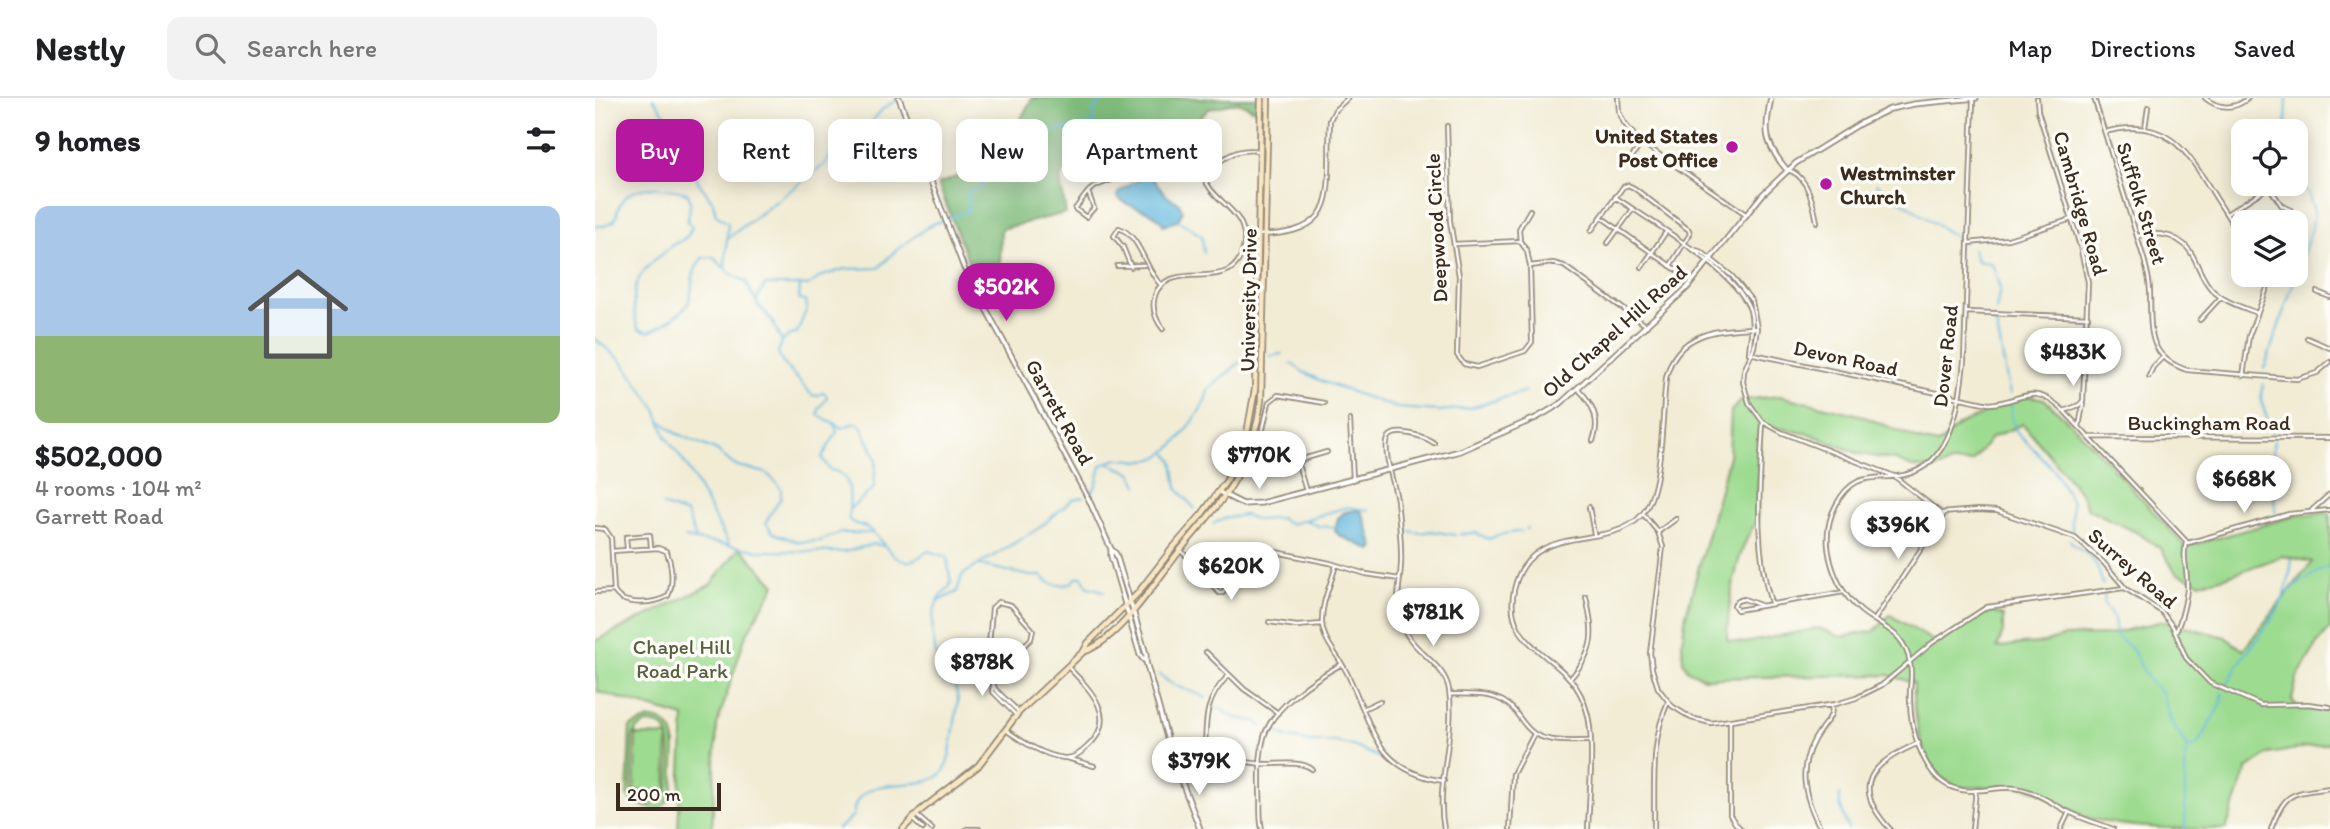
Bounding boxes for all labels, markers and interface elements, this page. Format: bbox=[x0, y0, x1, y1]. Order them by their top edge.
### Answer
search box bbox=[167, 17, 657, 80]
text: Nestly bbox=[35, 29, 125, 68]
icon: search bbox=[191, 29, 229, 67]
text: Search here bbox=[247, 32, 377, 64]
text: Map bbox=[2008, 34, 2052, 63]
text: Directions bbox=[2090, 34, 2196, 63]
text: Saved bbox=[2234, 34, 2295, 63]
chip: Buy bbox=[616, 119, 704, 182]
chip: Rent bbox=[718, 119, 814, 182]
chip: Filters bbox=[828, 119, 942, 182]
chip: New bbox=[956, 119, 1048, 182]
chip: Apartment bbox=[1062, 119, 1222, 182]
map controls bbox=[2231, 119, 2308, 287]
button: locate bbox=[2231, 119, 2308, 196]
icon: filters bbox=[522, 121, 560, 159]
text: 9 homes bbox=[35, 122, 141, 159]
place label: United States Post Office bbox=[1595, 123, 1718, 172]
street label: Cambridge Road bbox=[2048, 128, 2114, 279]
marker: United States Post Office bbox=[1724, 139, 1740, 155]
street label: Suffolk Street bbox=[2112, 139, 2173, 267]
street label: Deepwood Circle bbox=[1420, 153, 1452, 303]
place label: Westminster Church bbox=[1840, 160, 1956, 209]
marker: Westminster Church bbox=[1818, 176, 1834, 192]
button: layers bbox=[2231, 210, 2308, 287]
street label: University Drive bbox=[1234, 228, 1262, 372]
icon: home bbox=[235, 251, 361, 377]
street label: Old Chapel Hill Road bbox=[1536, 259, 1692, 403]
pin: $502K bbox=[957, 264, 1055, 323]
text: $502K bbox=[974, 272, 1038, 300]
street label: Dover Road bbox=[1927, 303, 1963, 409]
pin: $483K bbox=[2024, 328, 2122, 388]
street label: Devon Road bbox=[1791, 335, 1901, 381]
text: $483K bbox=[2040, 337, 2106, 365]
street label: Garrett Road bbox=[1021, 355, 1100, 470]
street label: Buckingham Road bbox=[2127, 410, 2291, 435]
pin: $770K bbox=[1210, 432, 1308, 491]
text: $502,000 bbox=[35, 437, 163, 474]
text: $770K bbox=[1227, 440, 1291, 468]
pin: $668K bbox=[2195, 456, 2293, 515]
text: $668K bbox=[2212, 464, 2276, 492]
text: 4 rooms · 104 m² bbox=[35, 474, 202, 502]
text: Garrett Road bbox=[35, 502, 163, 530]
pin: $396K bbox=[1849, 502, 1947, 561]
text: $396K bbox=[1866, 510, 1930, 538]
street label: Surrey Road bbox=[2083, 522, 2183, 614]
pin: $620K bbox=[1182, 542, 1280, 602]
text: $620K bbox=[1199, 551, 1263, 579]
pin: $781K bbox=[1384, 588, 1482, 648]
text: $781K bbox=[1402, 597, 1464, 625]
park label: Chapel Hill Road Park bbox=[633, 634, 731, 683]
pin: $878K bbox=[933, 638, 1031, 698]
text: $878K bbox=[951, 647, 1013, 675]
pin: $379K bbox=[1150, 738, 1248, 797]
text: $379K bbox=[1168, 746, 1230, 774]
scale bar bbox=[616, 780, 721, 812]
text: 200 m bbox=[627, 783, 681, 806]

